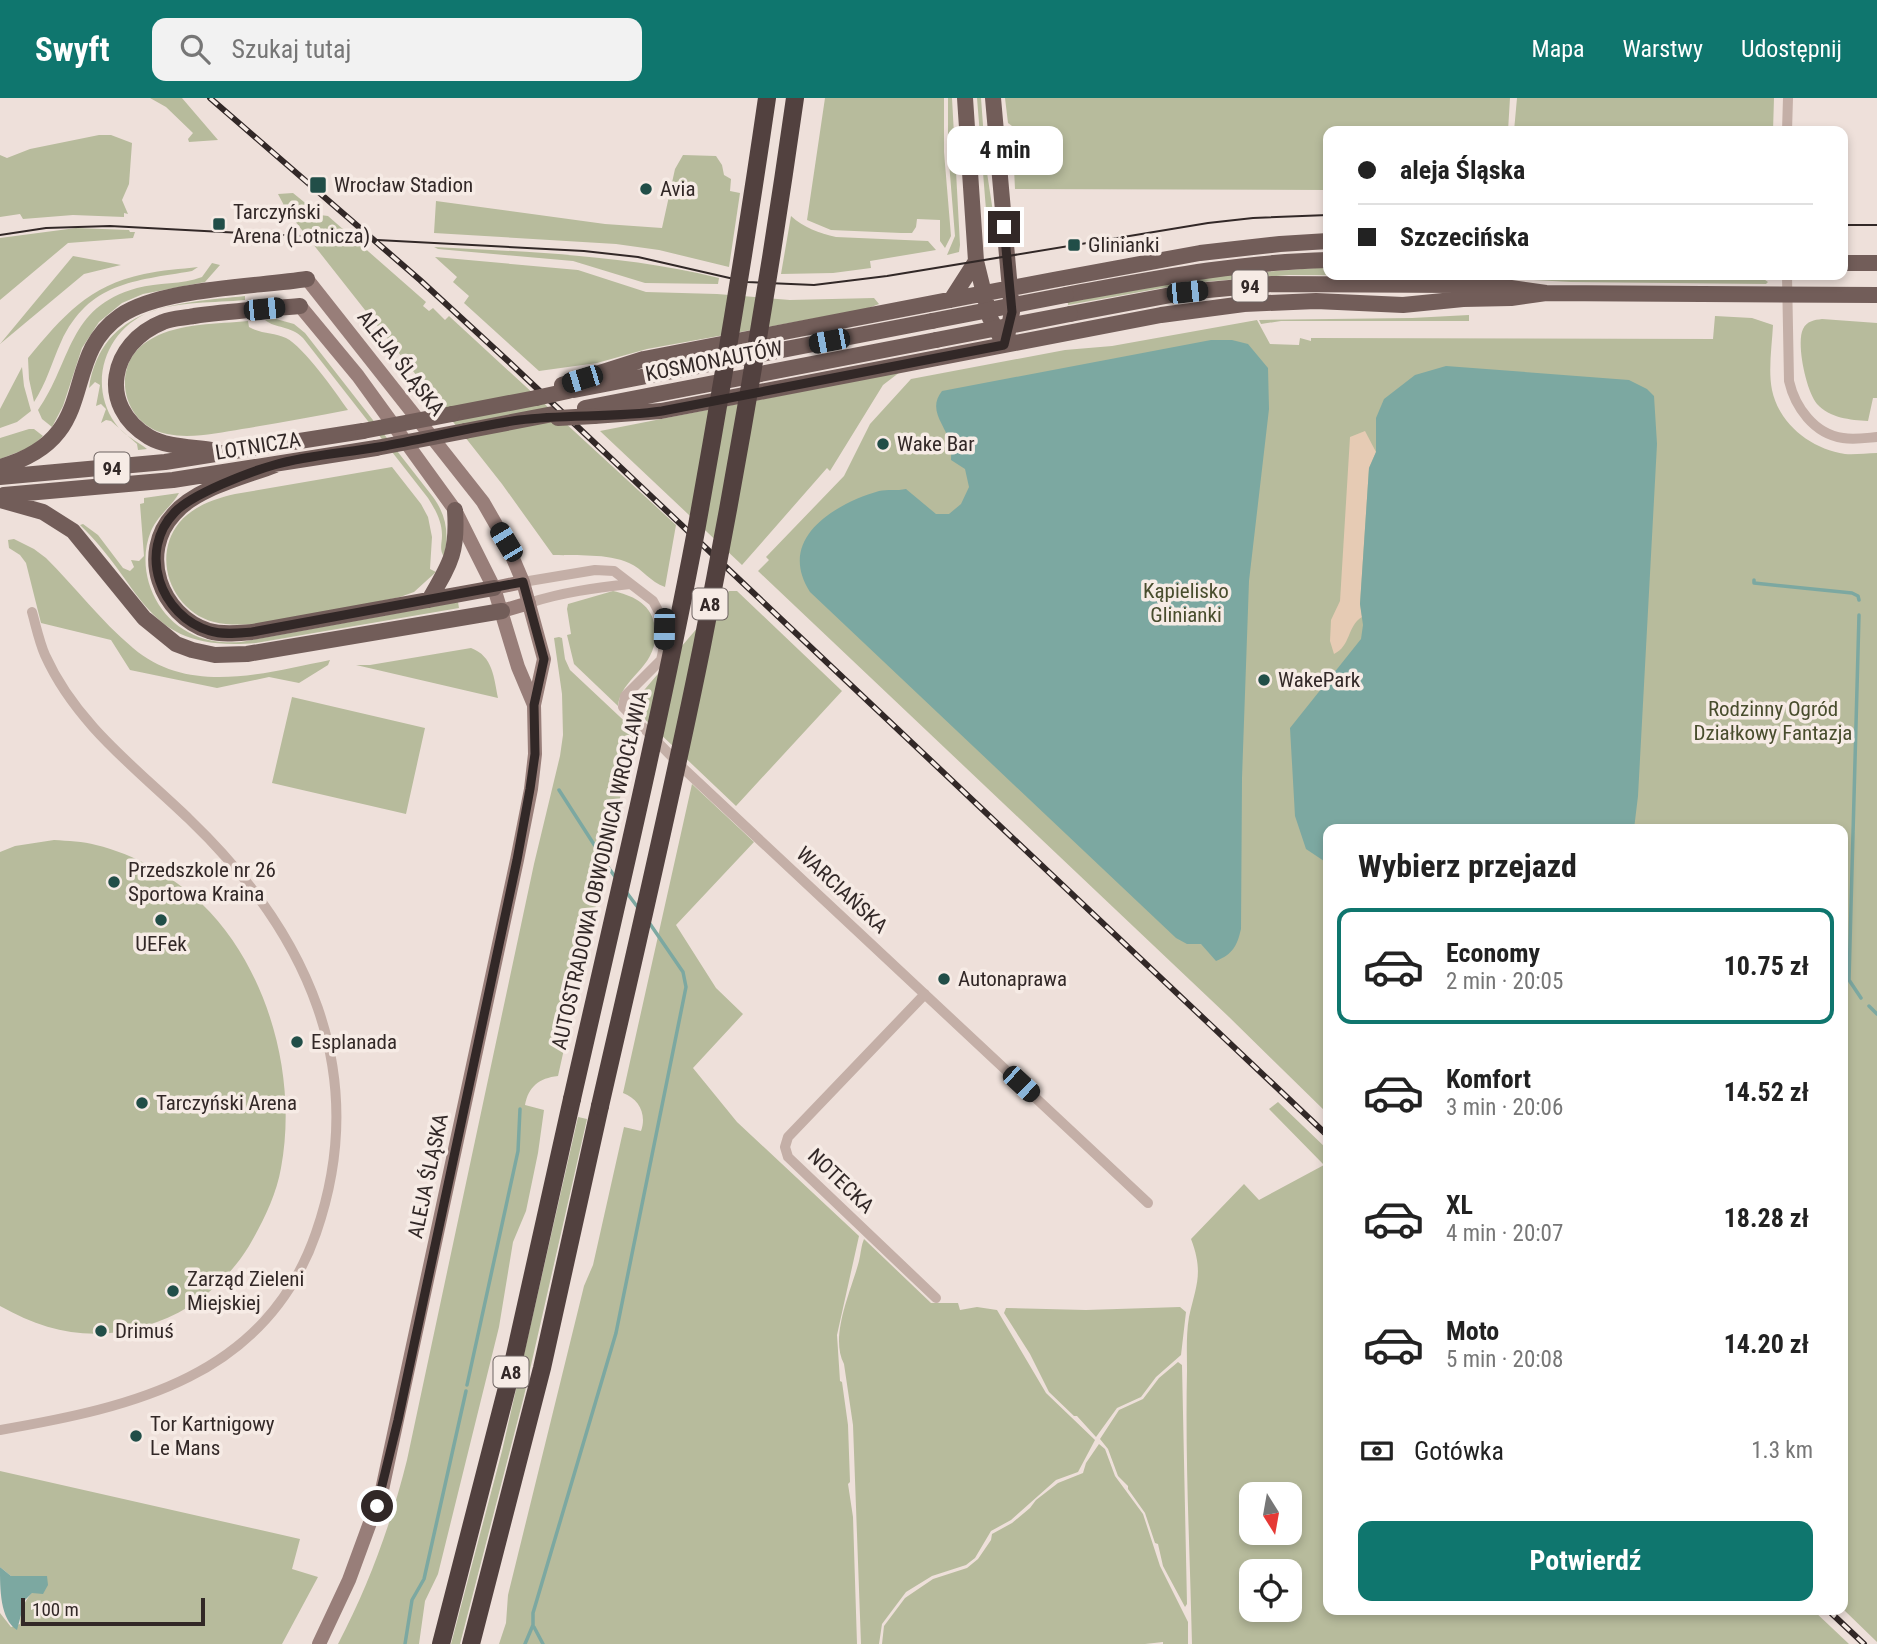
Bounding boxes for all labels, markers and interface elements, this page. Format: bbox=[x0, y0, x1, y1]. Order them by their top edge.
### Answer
search box bbox=[152, 18, 642, 81]
text: Swyft bbox=[35, 30, 110, 69]
icon: search bbox=[176, 30, 214, 68]
text: Szukaj tutaj bbox=[232, 34, 351, 64]
text: Mapa bbox=[1532, 35, 1585, 63]
text: Warstwy bbox=[1623, 35, 1703, 63]
text: Udostępnij bbox=[1741, 35, 1842, 63]
callout: 4 min bbox=[946, 125, 1062, 174]
text: 4 min bbox=[979, 137, 1031, 164]
text: aleja Śląska bbox=[1400, 155, 1525, 185]
place label: Wrocław Stadion bbox=[334, 173, 473, 197]
marker: Wrocław Stadion bbox=[308, 175, 328, 195]
place label: Avia bbox=[660, 177, 695, 201]
marker: Avia bbox=[638, 181, 654, 197]
place label: Tarczyński Arena (Lotnicza) bbox=[233, 200, 370, 248]
route end bbox=[988, 211, 1020, 243]
marker: Tarczyński Arena (Lotnicza) bbox=[211, 216, 227, 232]
text: Szczecińska bbox=[1400, 222, 1529, 252]
place label: Glinianki bbox=[1088, 233, 1160, 257]
marker: Glinianki bbox=[1066, 237, 1082, 253]
road number: 94 bbox=[1232, 270, 1268, 302]
car bbox=[1166, 279, 1209, 305]
car bbox=[243, 296, 286, 322]
street label: ALEJA ŚLĄSKA bbox=[352, 306, 450, 420]
car bbox=[807, 327, 852, 355]
street label: KOSMONAUTÓW bbox=[643, 336, 785, 386]
car bbox=[559, 363, 606, 395]
street label: LOTNICZA bbox=[214, 427, 302, 465]
place label: Wake Bar bbox=[897, 432, 975, 456]
marker: Wake Bar bbox=[875, 436, 891, 452]
road number: 94 bbox=[94, 452, 130, 484]
car bbox=[487, 519, 526, 565]
park label: Kąpielisko Glinianki bbox=[1143, 579, 1229, 627]
road number: A8 bbox=[692, 589, 728, 620]
car bbox=[654, 608, 675, 650]
place label: WakePark bbox=[1278, 668, 1361, 692]
marker: WakePark bbox=[1256, 672, 1272, 688]
street label: AUTOSTRADOWA OBWODNICA WROCŁAWIA bbox=[547, 688, 653, 1052]
park label: Rodzinny Ogród Działkowy Fantazja bbox=[1694, 697, 1852, 745]
street label: WARCIAŃSKA bbox=[791, 842, 893, 938]
text: Wybierz przejazd bbox=[1358, 847, 1577, 885]
place label: Przedszkole nr 26 Sportowa Kraina bbox=[128, 858, 276, 906]
marker: Przedszkole nr 26 Sportowa Kraina bbox=[106, 874, 122, 890]
marker: UEFek bbox=[153, 912, 169, 928]
place label: UEFek bbox=[135, 932, 187, 956]
icon: car bbox=[1362, 935, 1425, 998]
text: Economy bbox=[1446, 938, 1540, 968]
text: 10.75 zł bbox=[1724, 951, 1809, 981]
place label: Autonaprawa bbox=[958, 967, 1067, 991]
text: 2 min · 20:05 bbox=[1446, 968, 1563, 995]
marker: Autonaprawa bbox=[936, 971, 952, 987]
place label: Esplanada bbox=[311, 1030, 397, 1054]
marker: Esplanada bbox=[289, 1034, 305, 1050]
icon: car bbox=[1362, 1061, 1425, 1124]
car bbox=[999, 1062, 1044, 1106]
text: Komfort bbox=[1446, 1064, 1531, 1094]
text: 14.52 zł bbox=[1724, 1077, 1809, 1107]
place label: Tarczyński Arena bbox=[156, 1091, 297, 1115]
text: 3 min · 20:06 bbox=[1446, 1094, 1563, 1121]
marker: Tarczyński Arena bbox=[134, 1095, 150, 1111]
street label: ALEJA ŚLĄSKA bbox=[403, 1111, 453, 1241]
street label: NOTECKA bbox=[803, 1144, 879, 1218]
icon: car bbox=[1362, 1187, 1425, 1250]
text: XL bbox=[1446, 1190, 1473, 1220]
text: 18.28 zł bbox=[1724, 1203, 1809, 1233]
text: 4 min · 20:07 bbox=[1446, 1220, 1563, 1247]
place label: Zarząd Zieleni Miejskiej bbox=[187, 1267, 304, 1315]
marker: Zarząd Zieleni Miejskiej bbox=[165, 1283, 181, 1299]
icon: car bbox=[1362, 1313, 1425, 1376]
text: Moto bbox=[1446, 1316, 1499, 1346]
place label: Drimuś bbox=[115, 1319, 174, 1343]
marker: Drimuś bbox=[93, 1323, 109, 1339]
text: 14.20 zł bbox=[1724, 1329, 1809, 1359]
text: 5 min · 20:08 bbox=[1446, 1346, 1563, 1373]
road number: A8 bbox=[494, 1356, 528, 1388]
place label: Tor Kartnigowy Le Mans bbox=[150, 1412, 275, 1460]
marker: Tor Kartnigowy Le Mans bbox=[128, 1428, 144, 1444]
icon: cash bbox=[1358, 1432, 1396, 1470]
text: Gotówka bbox=[1414, 1436, 1504, 1466]
text: 1.3 km bbox=[1751, 1437, 1813, 1464]
north arrow bbox=[1239, 1482, 1302, 1545]
map controls bbox=[1239, 1482, 1302, 1622]
route start bbox=[361, 1490, 393, 1522]
button: Potwierdź bbox=[1358, 1521, 1813, 1601]
button: locate bbox=[1239, 1559, 1302, 1622]
scale bar bbox=[21, 1595, 205, 1627]
text: 100 m bbox=[32, 1598, 79, 1621]

